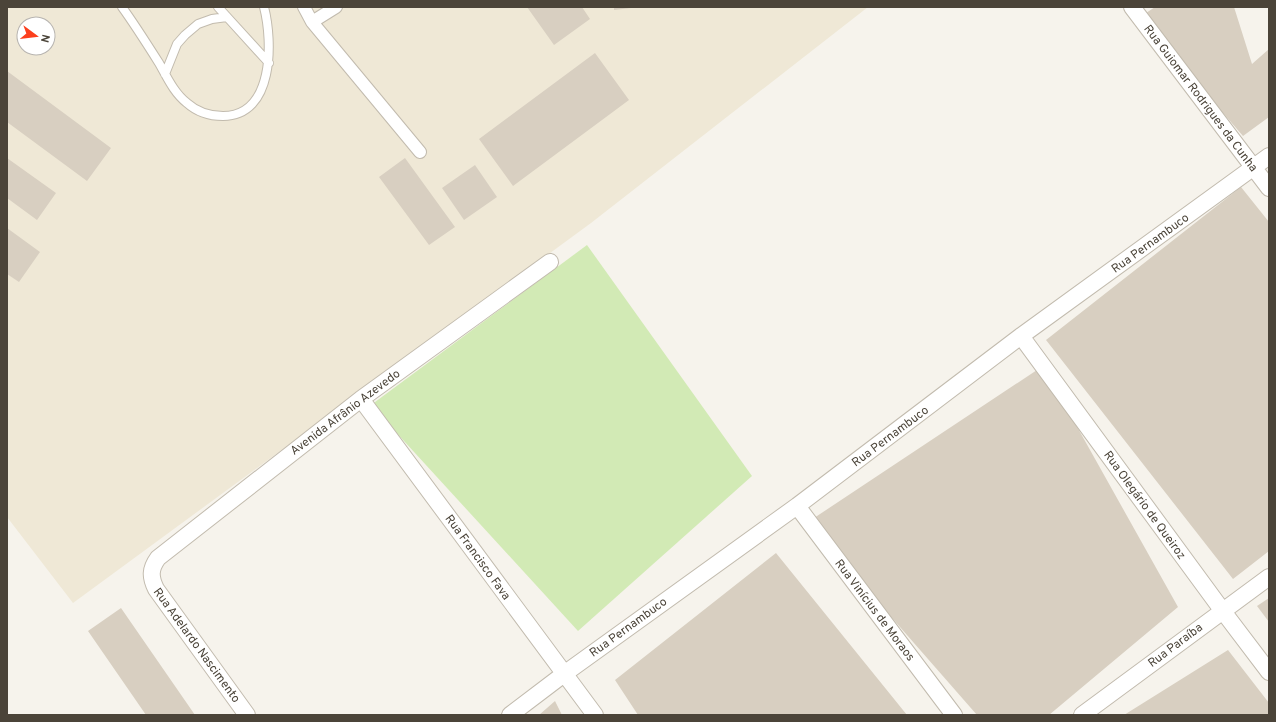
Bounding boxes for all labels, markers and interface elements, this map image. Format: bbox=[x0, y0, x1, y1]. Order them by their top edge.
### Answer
north arrow bbox=[16, 16, 56, 56]
street label: Rua Guiomar Rodrigues da Cunha bbox=[1140, 22, 1261, 175]
text: N bbox=[37, 33, 52, 44]
street label: Rua Pernambuco bbox=[1109, 210, 1193, 277]
street label: Avenida Afrânio Azevedo bbox=[287, 366, 404, 459]
street label: Rua Pernambuco bbox=[849, 402, 932, 471]
street label: Rua Olegário de Queiroz bbox=[1099, 448, 1189, 563]
street label: Rua Francisco Fava bbox=[441, 512, 514, 604]
street label: Rua Vinícius de Moraos bbox=[831, 556, 918, 665]
street label: Rua Adelardo Nascimento bbox=[149, 585, 244, 707]
street label: Rua Pernambuco bbox=[587, 594, 671, 661]
street label: Rua Paraíba bbox=[1145, 620, 1206, 672]

